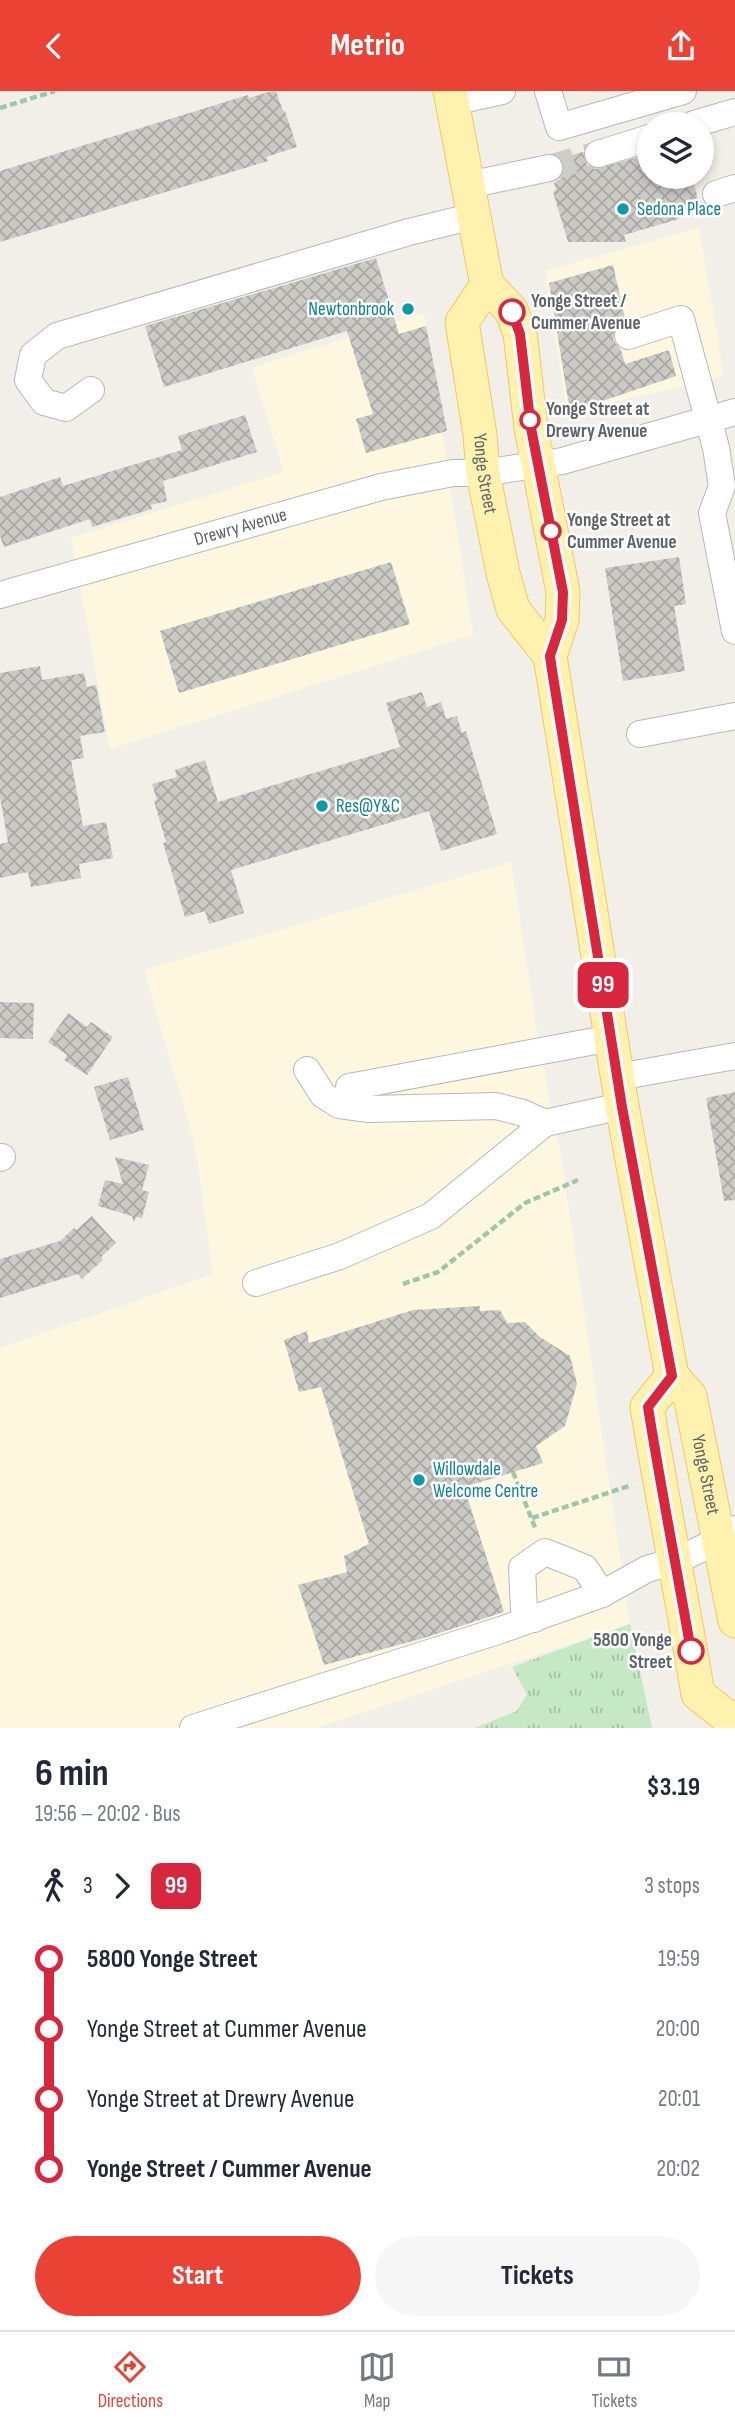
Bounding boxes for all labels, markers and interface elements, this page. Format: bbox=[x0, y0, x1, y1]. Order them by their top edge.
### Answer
text: Metrio bbox=[330, 26, 405, 65]
icon: back bbox=[35, 27, 73, 65]
icon: share bbox=[662, 27, 700, 65]
map controls bbox=[637, 112, 714, 189]
button: layers bbox=[637, 112, 714, 189]
place label: Sedona Place bbox=[637, 198, 721, 221]
marker: Sedona Place bbox=[615, 201, 631, 217]
place label: Yonge Street / Cummer Avenue bbox=[531, 290, 641, 335]
place label: Newtonbrook bbox=[308, 298, 395, 321]
marker: Yonge Street / Cummer Avenue bbox=[499, 299, 525, 325]
marker: Newtonbrook bbox=[400, 301, 416, 317]
place label: Yonge Street at Drewry Avenue bbox=[546, 398, 649, 443]
marker: Yonge Street at Drewry Avenue bbox=[520, 410, 540, 430]
street label: Yonge Street bbox=[468, 432, 502, 516]
street label: Drewry Avenue bbox=[192, 503, 289, 551]
place label: Yonge Street at Cummer Avenue bbox=[567, 509, 677, 554]
marker: Yonge Street at Cummer Avenue bbox=[541, 521, 561, 541]
place label: Res@Y&C bbox=[336, 795, 400, 818]
marker: Res@Y&C bbox=[314, 798, 330, 814]
line badge: 99 bbox=[572, 962, 634, 1008]
text: 99 bbox=[592, 970, 614, 999]
street label: Yonge Street bbox=[686, 1433, 725, 1517]
place label: Willowdale Welcome Centre bbox=[433, 1458, 538, 1503]
marker: Willowdale Welcome Centre bbox=[411, 1472, 427, 1488]
place label: 5800 Yonge Street bbox=[593, 1629, 672, 1674]
marker: 5800 Yonge Street bbox=[678, 1638, 704, 1664]
text: 6 min bbox=[35, 1751, 109, 1796]
text: $3.19 bbox=[646, 1772, 700, 1803]
text: 19:56 – 20:02 · Bus bbox=[35, 1800, 181, 1828]
icon: walk bbox=[35, 1867, 73, 1905]
icon: forward bbox=[103, 1867, 141, 1905]
text: 99 bbox=[165, 1871, 187, 1900]
text: 3 bbox=[83, 1872, 93, 1900]
text: 3 stops bbox=[644, 1872, 700, 1900]
text: 5800 Yonge Street bbox=[87, 1944, 258, 1975]
text: 19:59 bbox=[658, 1945, 700, 1973]
text: Yonge Street at Cummer Avenue bbox=[87, 2014, 367, 2045]
text: 20:00 bbox=[656, 2015, 700, 2043]
text: Yonge Street at Drewry Avenue bbox=[87, 2084, 355, 2115]
text: 20:01 bbox=[658, 2085, 700, 2113]
text: Yonge Street / Cummer Avenue bbox=[87, 2154, 372, 2185]
text: 20:02 bbox=[656, 2155, 700, 2183]
button: Start bbox=[35, 2236, 361, 2316]
button: Tickets bbox=[375, 2236, 700, 2316]
tab: Directions bbox=[98, 2348, 163, 2413]
tab: Map bbox=[358, 2348, 396, 2413]
tab: Tickets bbox=[591, 2348, 637, 2413]

